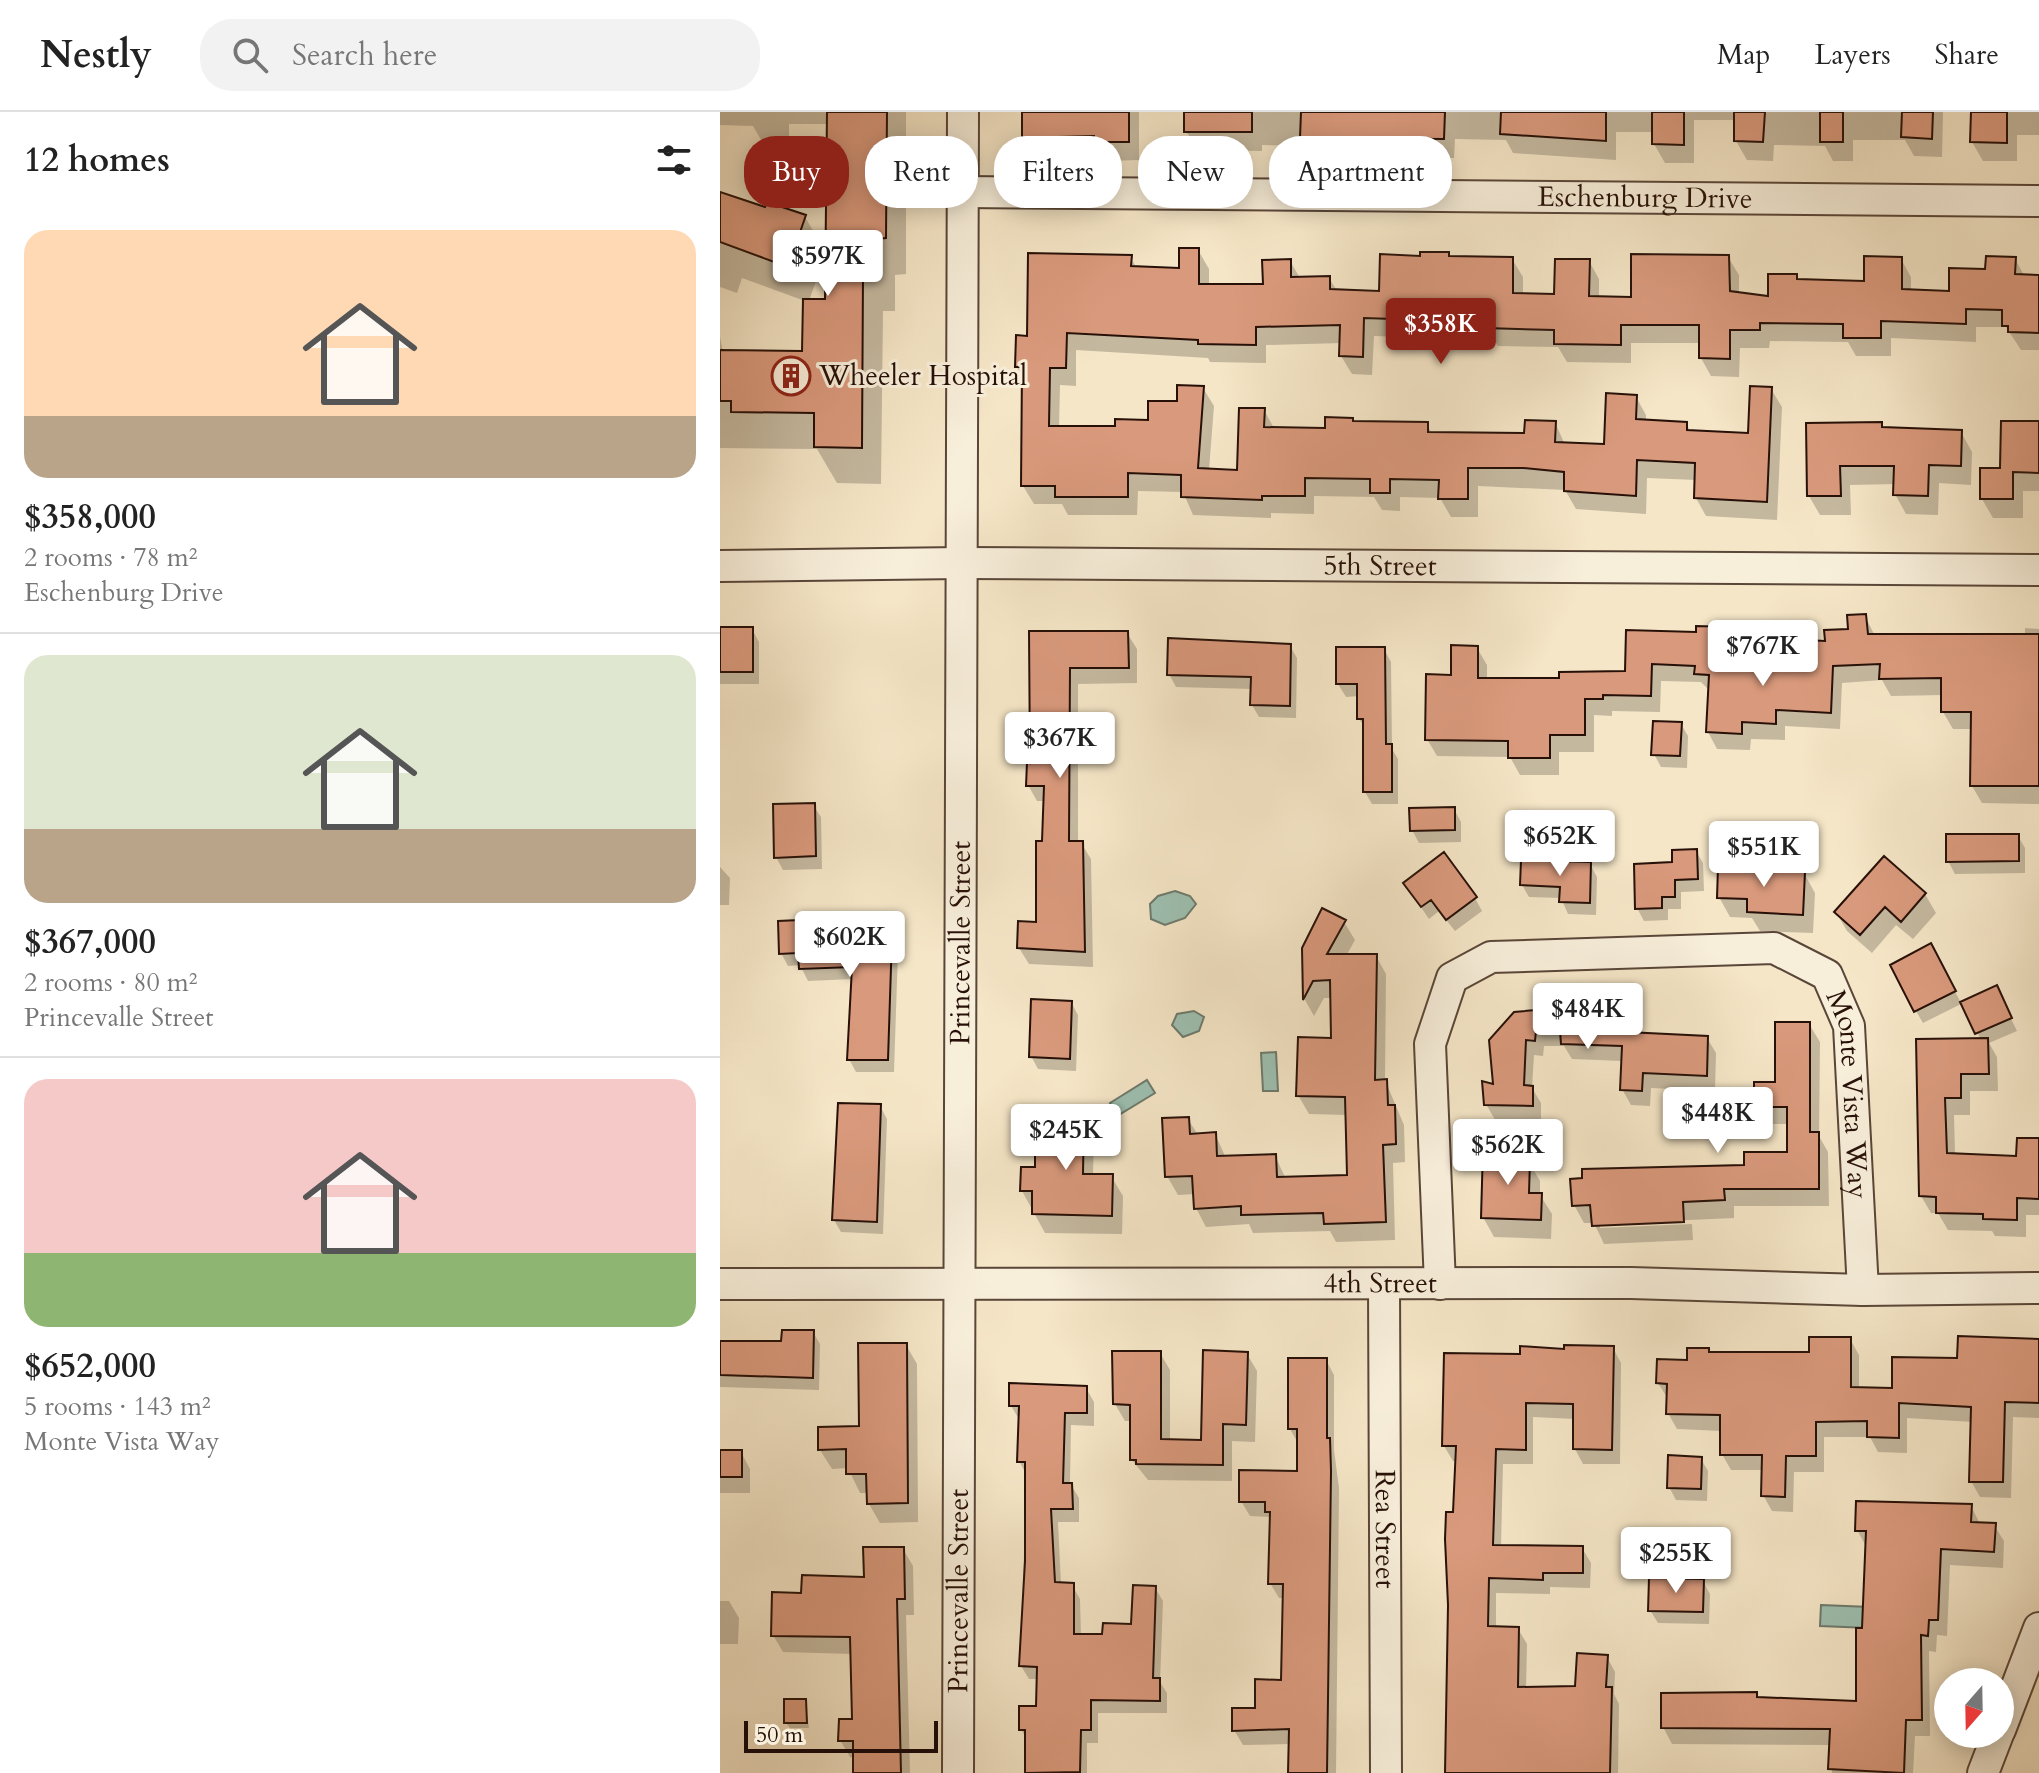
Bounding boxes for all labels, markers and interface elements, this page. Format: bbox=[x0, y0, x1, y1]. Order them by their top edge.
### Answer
search box bbox=[200, 19, 760, 91]
text: Nestly bbox=[40, 29, 152, 81]
icon: search bbox=[228, 33, 272, 77]
text: Search here bbox=[292, 35, 437, 76]
text: Map bbox=[1717, 36, 1770, 74]
text: Layers bbox=[1814, 36, 1891, 74]
text: Share bbox=[1935, 36, 1999, 74]
chip: Buy bbox=[744, 136, 849, 208]
chip: Rent bbox=[865, 136, 978, 208]
chip: Filters bbox=[994, 136, 1122, 208]
chip: New bbox=[1138, 136, 1253, 208]
chip: Apartment bbox=[1269, 136, 1452, 208]
text: 12 homes bbox=[24, 137, 170, 183]
icon: filters bbox=[652, 138, 696, 182]
street label: Eschenburg Drive bbox=[1537, 178, 1753, 218]
pin: $597K bbox=[772, 230, 884, 298]
text: $597K bbox=[791, 238, 865, 273]
icon: home bbox=[288, 282, 432, 426]
pin: $358K bbox=[1385, 298, 1497, 366]
text: $358K bbox=[1404, 306, 1478, 341]
building icon: Wheeler Hospital bbox=[770, 355, 812, 397]
place label: Wheeler Hospital bbox=[818, 357, 1027, 395]
text: $358,000 bbox=[24, 494, 156, 540]
text: 2 rooms · 78 m² bbox=[24, 540, 197, 575]
street label: 5th Street bbox=[1323, 546, 1437, 585]
text: Eschenburg Drive bbox=[24, 575, 224, 610]
pin: $767K bbox=[1707, 620, 1819, 688]
text: $767K bbox=[1726, 628, 1800, 663]
icon: home bbox=[288, 707, 432, 851]
pin: $367K bbox=[1004, 712, 1116, 780]
text: $367K bbox=[1023, 720, 1097, 755]
pin: $652K bbox=[1504, 810, 1616, 878]
text: $652K bbox=[1523, 818, 1597, 853]
pin: $551K bbox=[1708, 821, 1820, 889]
text: $551K bbox=[1727, 829, 1801, 864]
street label: Princevalle Street bbox=[941, 841, 980, 1045]
pin: $602K bbox=[794, 911, 906, 979]
text: $367,000 bbox=[24, 919, 156, 965]
text: $602K bbox=[813, 919, 887, 954]
text: 2 rooms · 80 m² bbox=[24, 965, 197, 1000]
pin: $484K bbox=[1532, 983, 1644, 1051]
street label: Monte Vista Way bbox=[1817, 984, 1877, 1200]
text: $484K bbox=[1551, 991, 1625, 1026]
text: Princevalle Street bbox=[24, 1000, 214, 1035]
pin: $448K bbox=[1662, 1087, 1774, 1155]
text: $448K bbox=[1681, 1095, 1755, 1130]
pin: $245K bbox=[1010, 1104, 1122, 1172]
text: $245K bbox=[1029, 1112, 1103, 1147]
pin: $562K bbox=[1452, 1119, 1564, 1187]
text: $562K bbox=[1471, 1127, 1545, 1162]
icon: home bbox=[288, 1131, 432, 1275]
street label: 4th Street bbox=[1323, 1264, 1437, 1302]
text: $652,000 bbox=[24, 1343, 156, 1389]
text: 5 rooms · 143 m² bbox=[24, 1389, 211, 1424]
text: Monte Vista Way bbox=[24, 1424, 220, 1459]
street label: Rea Street bbox=[1366, 1469, 1404, 1589]
street label: Princevalle Street bbox=[939, 1489, 978, 1693]
pin: $255K bbox=[1620, 1527, 1732, 1595]
text: $255K bbox=[1639, 1535, 1713, 1570]
north arrow bbox=[1934, 1668, 2014, 1748]
map controls bbox=[1934, 1668, 2014, 1748]
scale bar bbox=[744, 1717, 938, 1753]
text: 50 m bbox=[756, 1720, 803, 1750]

